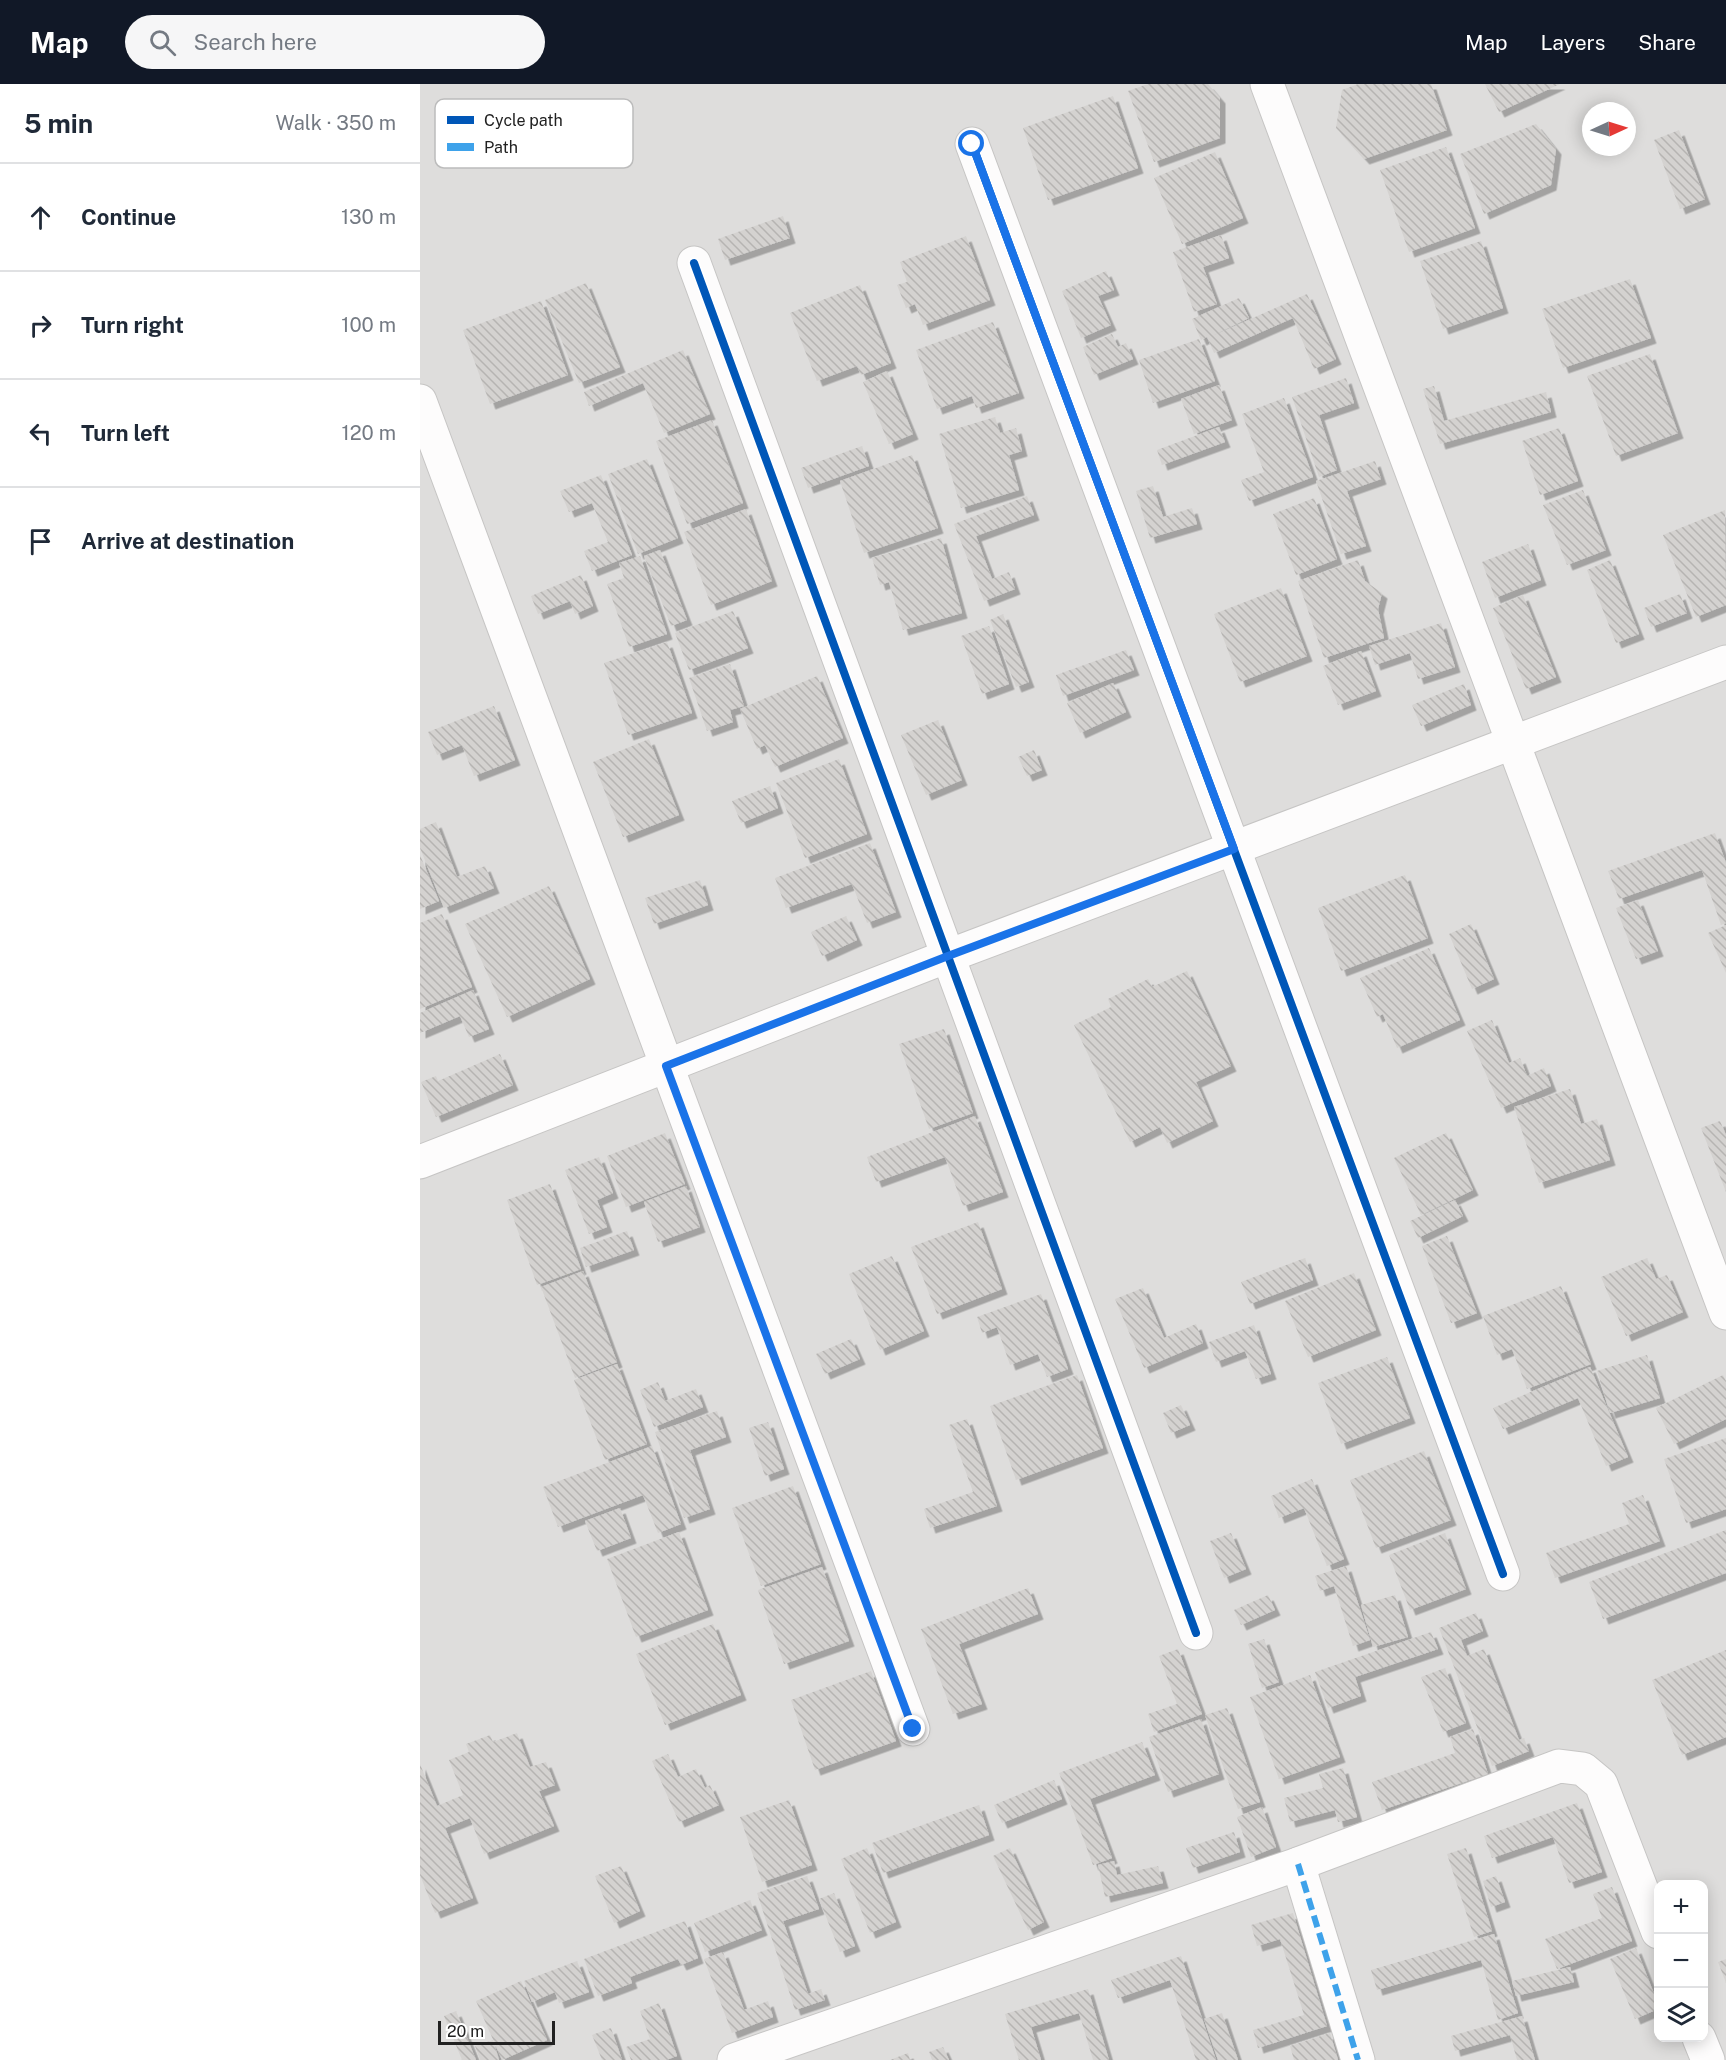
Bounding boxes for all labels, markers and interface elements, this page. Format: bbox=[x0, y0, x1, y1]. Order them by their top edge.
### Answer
search box bbox=[125, 15, 545, 69]
text: Map bbox=[30, 26, 89, 59]
icon: search bbox=[146, 26, 179, 59]
text: Search here bbox=[194, 29, 317, 55]
text: Map bbox=[1465, 30, 1508, 55]
text: Layers bbox=[1541, 30, 1605, 55]
text: Share bbox=[1638, 30, 1696, 55]
legend bbox=[435, 99, 633, 168]
north arrow bbox=[1582, 102, 1636, 156]
text: 5 min bbox=[24, 108, 93, 139]
text: Walk · 350 m bbox=[276, 111, 396, 135]
text: Cycle path bbox=[484, 111, 563, 130]
route start bbox=[958, 130, 984, 156]
text: Path bbox=[484, 138, 518, 157]
icon: ahead bbox=[24, 201, 57, 234]
text: Continue bbox=[81, 204, 176, 230]
text: 130 m bbox=[341, 205, 396, 229]
icon: right bbox=[24, 309, 57, 342]
text: Turn right bbox=[81, 312, 184, 338]
text: 100 m bbox=[341, 313, 396, 337]
icon: left bbox=[24, 417, 57, 450]
text: Turn left bbox=[81, 420, 170, 446]
text: 120 m bbox=[342, 421, 396, 445]
icon: arrive bbox=[24, 525, 57, 558]
text: Arrive at destination bbox=[81, 528, 294, 554]
route end bbox=[899, 1715, 925, 1741]
map controls bbox=[1654, 1880, 1708, 2042]
button: + bbox=[1654, 1880, 1708, 1934]
button: − bbox=[1654, 1934, 1708, 1988]
button: layers bbox=[1654, 1988, 1708, 2042]
scale bar bbox=[438, 2018, 555, 2046]
text: 20 m bbox=[447, 2022, 484, 2041]

